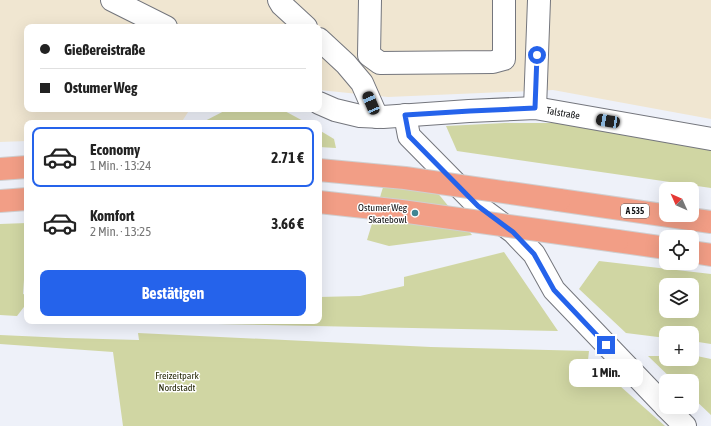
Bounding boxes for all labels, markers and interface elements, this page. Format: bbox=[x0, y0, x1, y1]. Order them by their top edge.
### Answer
text: Gießereistraße bbox=[64, 41, 145, 58]
route start bbox=[528, 46, 546, 64]
text: Ostumer Weg bbox=[64, 79, 137, 96]
car bbox=[361, 90, 381, 116]
street label: Talstraße bbox=[545, 105, 581, 121]
car bbox=[595, 113, 621, 129]
icon: car bbox=[42, 139, 78, 175]
text: Economy bbox=[90, 141, 140, 158]
text: 2.71 € bbox=[271, 149, 304, 166]
text: 1 Min. · 13:24 bbox=[90, 158, 151, 173]
north arrow bbox=[659, 182, 699, 222]
map controls bbox=[659, 182, 699, 414]
place label: Ostumer Weg Skatebowl bbox=[358, 202, 408, 225]
road number: A 535 bbox=[621, 204, 649, 218]
icon: car bbox=[42, 205, 78, 241]
text: Komfort bbox=[90, 207, 135, 224]
marker: Ostumer Weg Skatebowl bbox=[410, 208, 420, 218]
text: 3.66 € bbox=[271, 215, 304, 232]
text: 2 Min. · 13:25 bbox=[90, 224, 151, 239]
button: locate bbox=[659, 230, 699, 270]
button: Bestätigen bbox=[40, 270, 306, 316]
button: layers bbox=[659, 278, 699, 318]
button: + bbox=[659, 326, 699, 366]
route end bbox=[597, 336, 615, 354]
callout: 1 Min. bbox=[569, 359, 643, 387]
text: 1 Min. bbox=[592, 365, 620, 380]
park label: Freizeitpark Nordstadt bbox=[155, 370, 199, 393]
button: − bbox=[659, 374, 699, 414]

